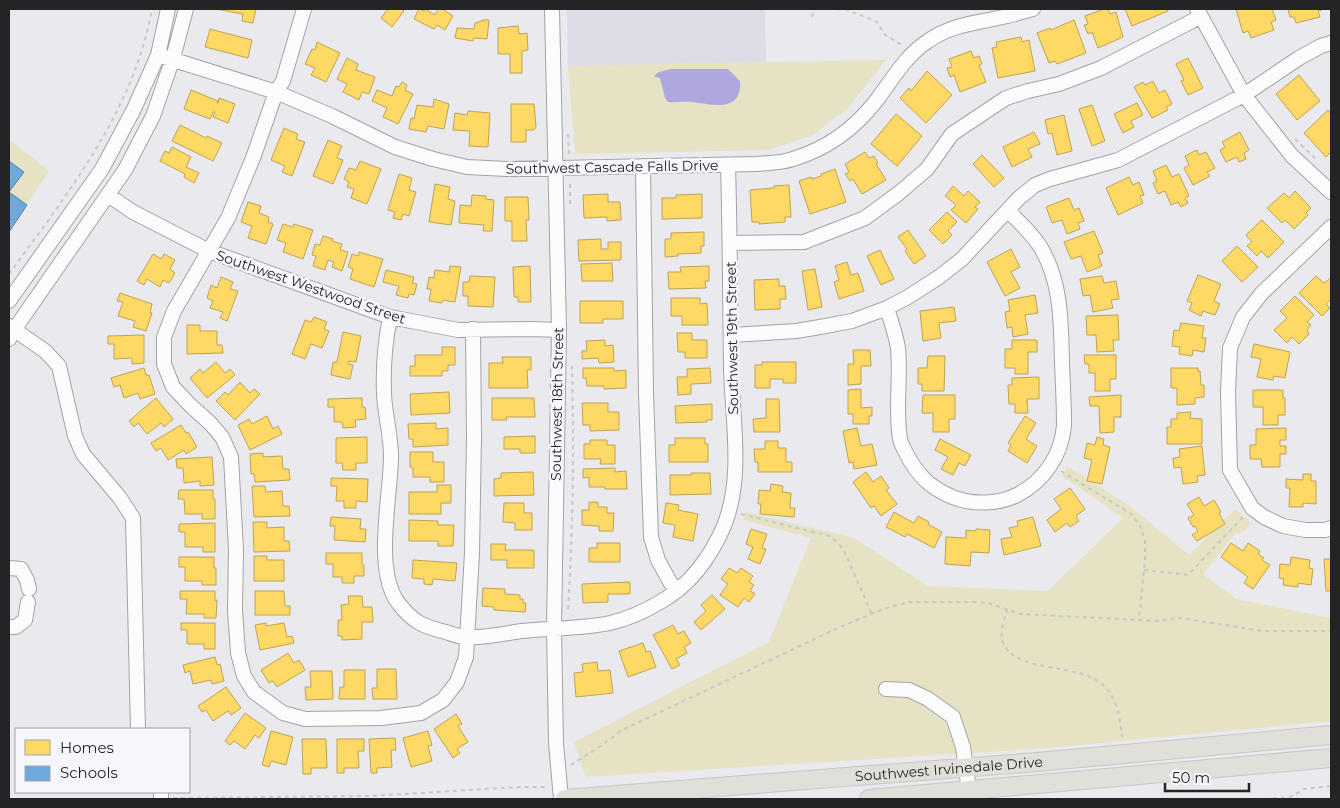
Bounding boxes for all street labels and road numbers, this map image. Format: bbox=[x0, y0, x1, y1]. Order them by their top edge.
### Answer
street label: Southwest Cascade Falls Drive bbox=[505, 156, 719, 178]
street label: Southwest Westwood Street bbox=[214, 246, 408, 328]
street label: Southwest 19th Street bbox=[722, 261, 742, 415]
street label: Southwest 18th Street bbox=[547, 327, 567, 481]
street label: Southwest Irvinedale Drive bbox=[854, 753, 1044, 785]

